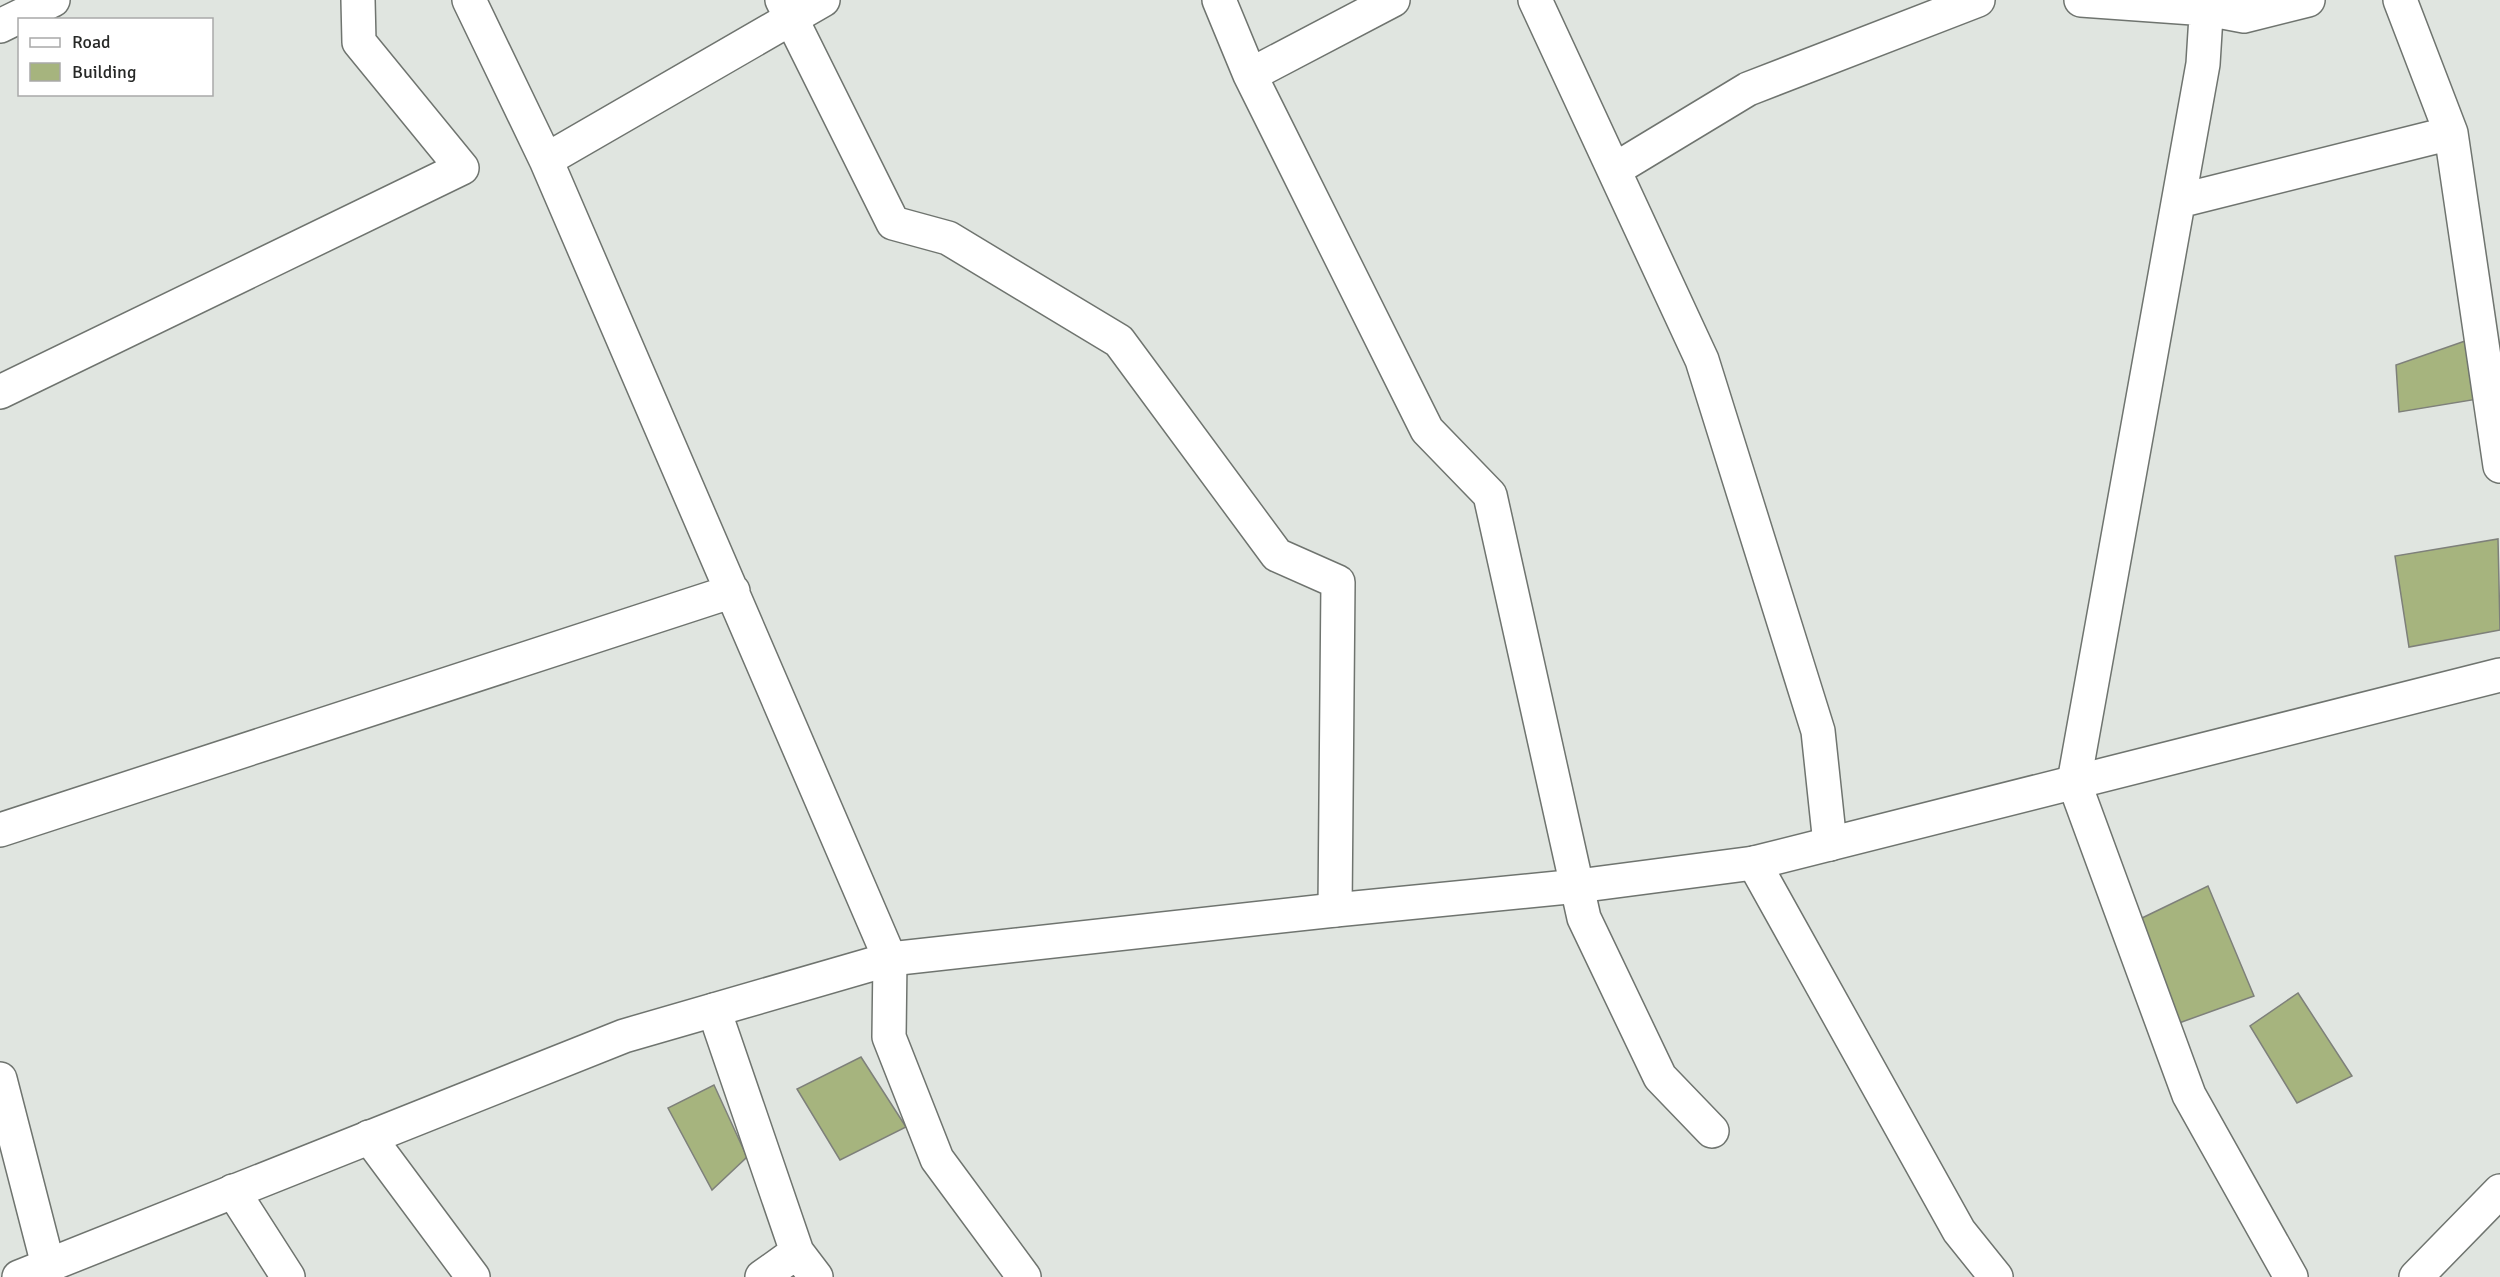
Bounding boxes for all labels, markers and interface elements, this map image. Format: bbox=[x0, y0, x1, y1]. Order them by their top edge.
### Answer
legend bbox=[18, 18, 213, 96]
text: Road bbox=[72, 31, 111, 53]
text: Building bbox=[72, 61, 136, 83]

